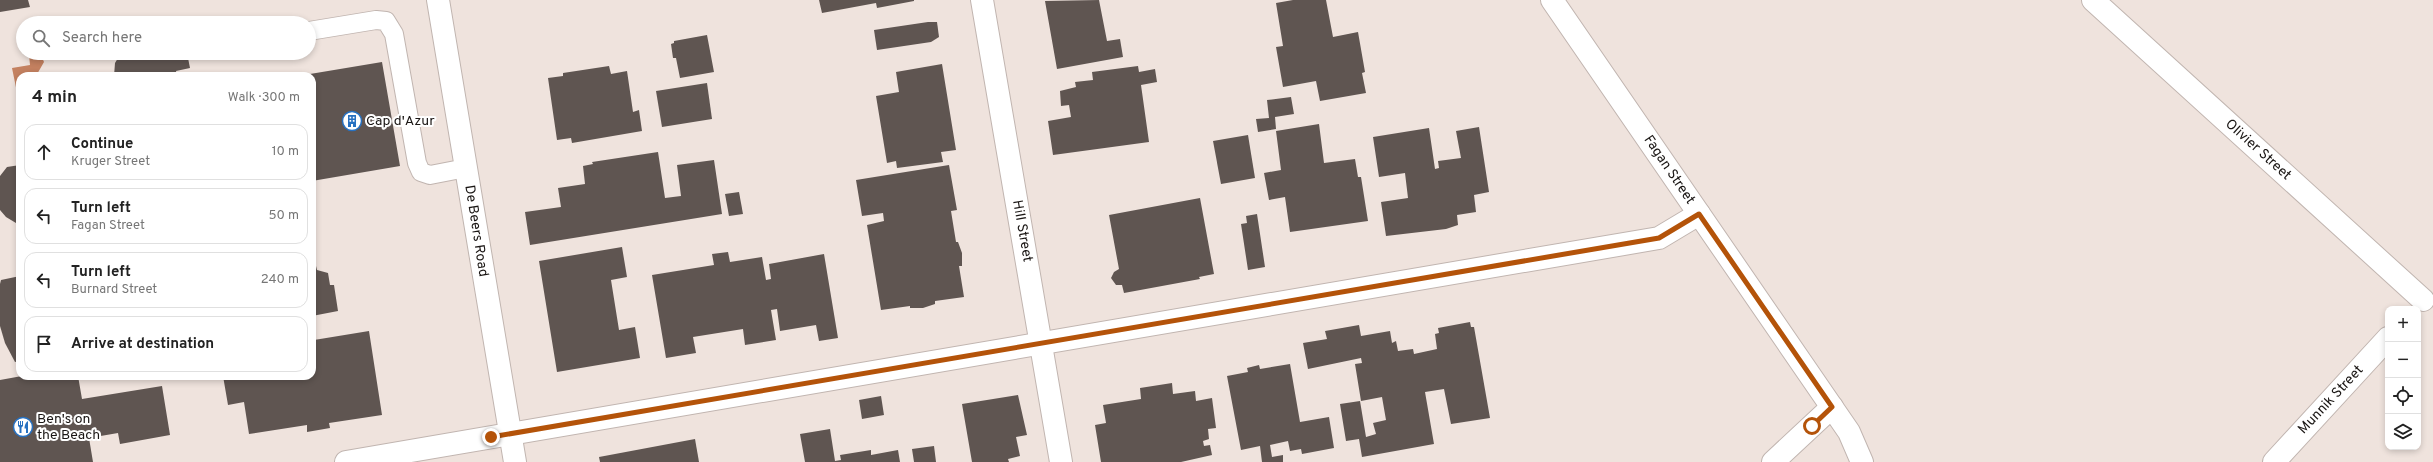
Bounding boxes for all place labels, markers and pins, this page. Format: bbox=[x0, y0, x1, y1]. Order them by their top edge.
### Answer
building icon: Cap d'Azur bbox=[341, 110, 363, 132]
place label: Cap d'Azur bbox=[366, 113, 435, 130]
place label: Ben's on the Beach bbox=[37, 411, 100, 444]
restaurant icon: Ben's on the Beach bbox=[12, 416, 34, 438]

